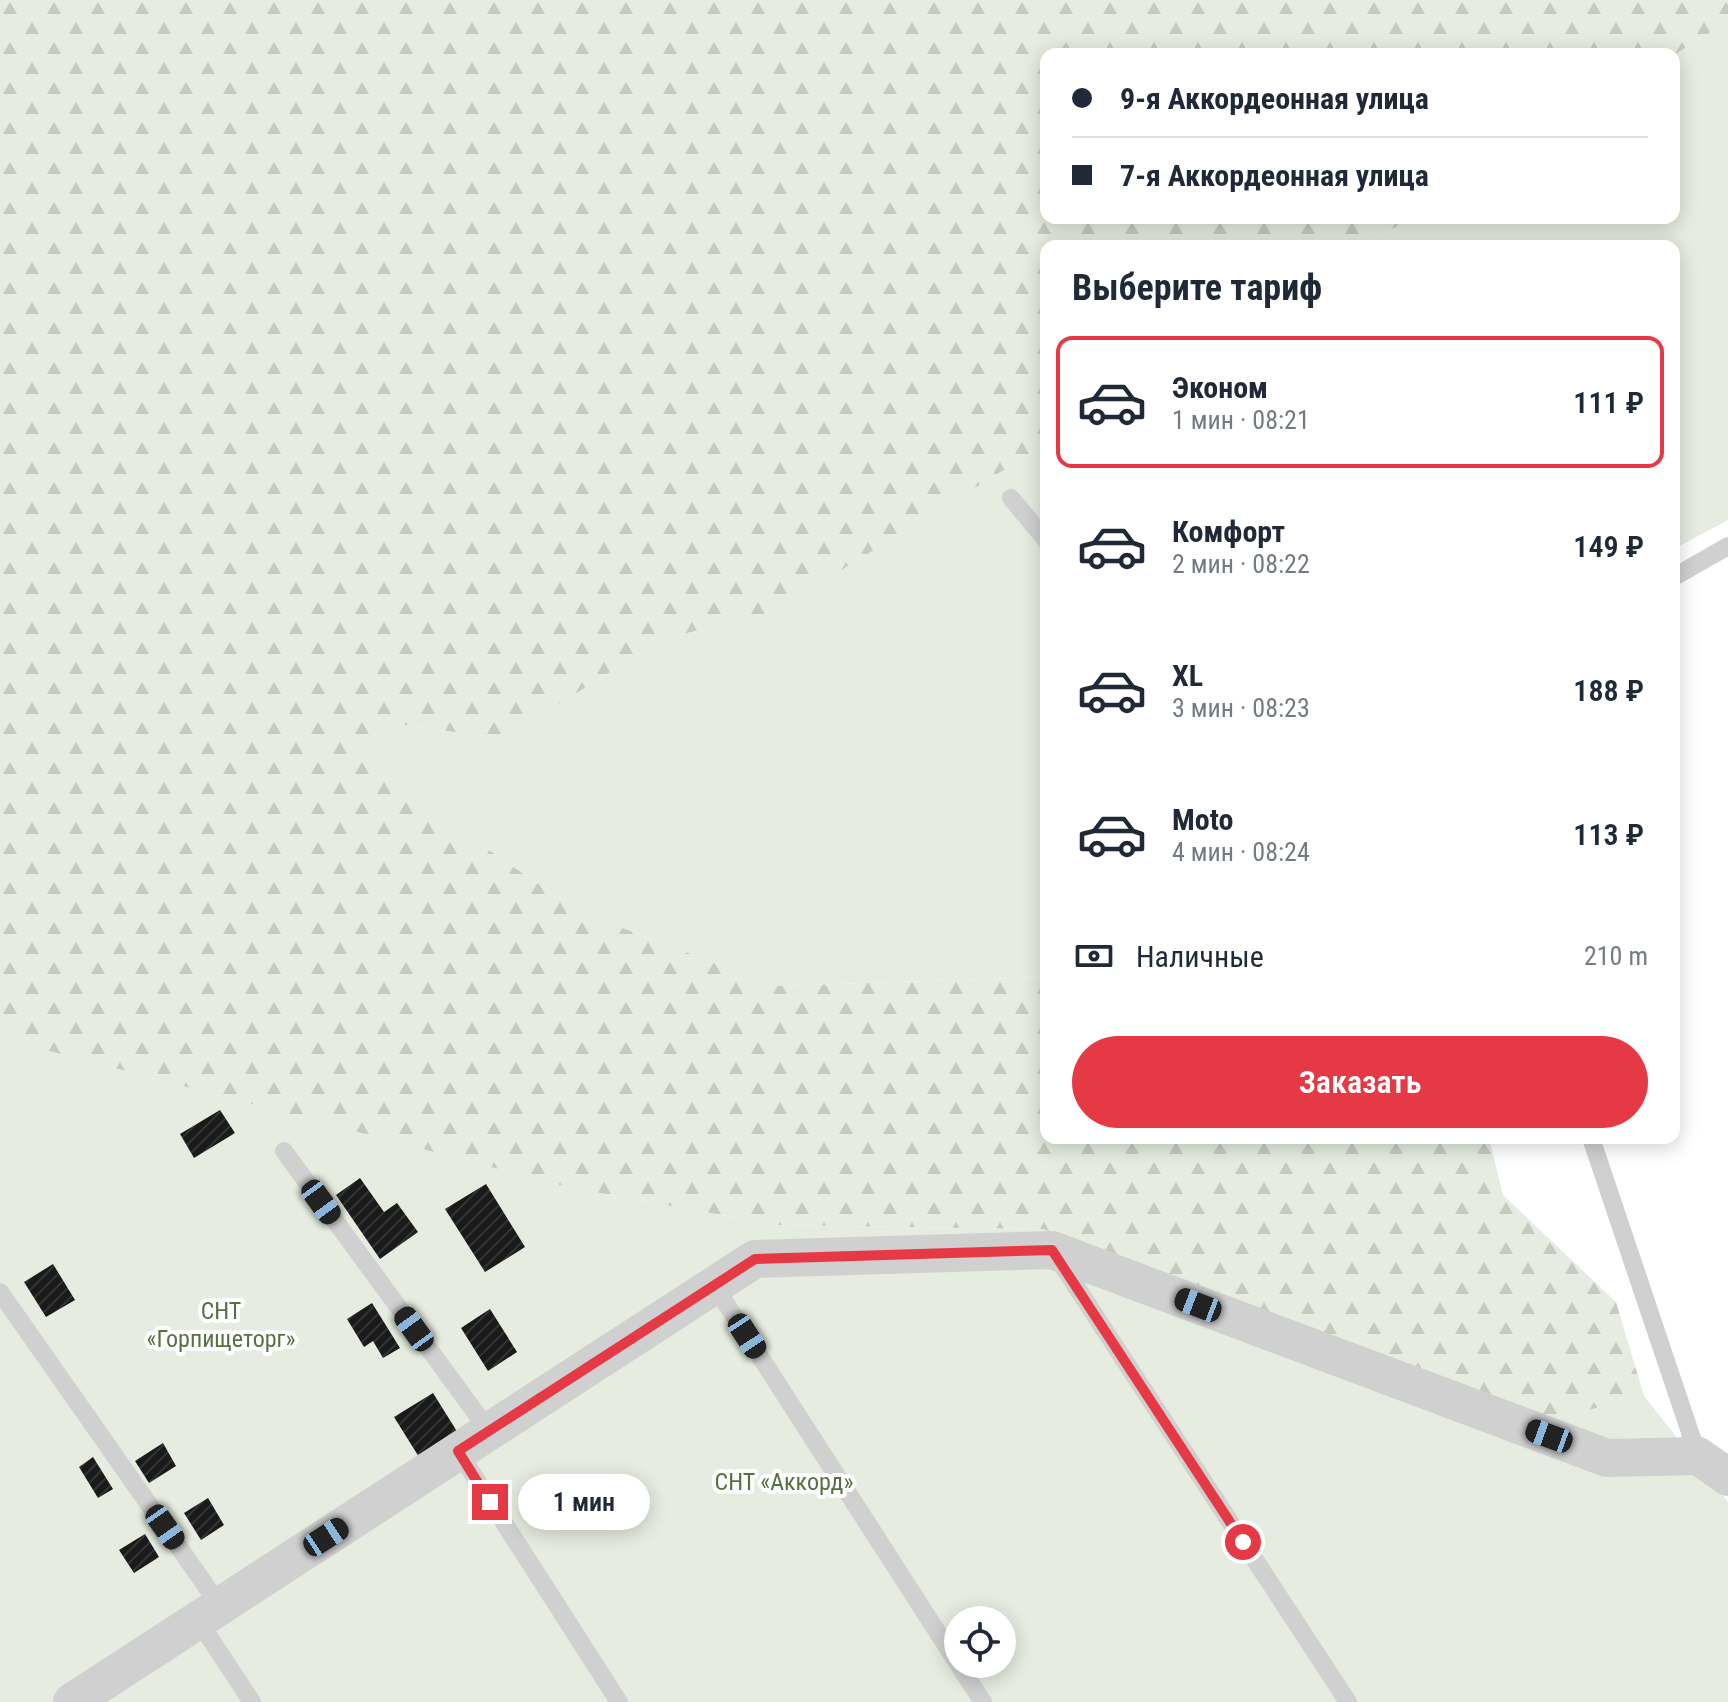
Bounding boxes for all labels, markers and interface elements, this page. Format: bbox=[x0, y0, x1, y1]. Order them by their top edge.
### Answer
text: 9-я Аккордеонная улица bbox=[1120, 81, 1429, 116]
text: 7-я Аккордеонная улица bbox=[1120, 158, 1429, 193]
text: Выберите тариф bbox=[1072, 267, 1322, 309]
icon: car bbox=[1076, 366, 1148, 438]
text: Эконом bbox=[1172, 370, 1268, 405]
text: 111 ₽ bbox=[1573, 385, 1644, 420]
text: 1 мин · 08:21 bbox=[1172, 405, 1310, 435]
icon: car bbox=[1076, 510, 1148, 582]
text: Комфорт bbox=[1172, 514, 1285, 549]
text: 149 ₽ bbox=[1573, 529, 1644, 564]
text: 2 мин · 08:22 bbox=[1172, 549, 1310, 579]
icon: car bbox=[1076, 654, 1148, 726]
text: XL bbox=[1172, 658, 1203, 693]
text: 188 ₽ bbox=[1573, 673, 1644, 708]
text: 3 мин · 08:23 bbox=[1172, 693, 1310, 723]
icon: car bbox=[1076, 798, 1148, 870]
text: Moto bbox=[1172, 802, 1233, 837]
text: 113 ₽ bbox=[1573, 817, 1644, 852]
text: 4 мин · 08:24 bbox=[1172, 837, 1310, 867]
icon: cash bbox=[1072, 934, 1116, 978]
text: Наличные bbox=[1136, 939, 1264, 974]
text: 210 m bbox=[1584, 941, 1648, 971]
button: Заказать bbox=[1072, 1036, 1648, 1128]
car bbox=[297, 1176, 345, 1228]
car bbox=[1171, 1285, 1225, 1325]
park label: СНТ «Горпищеторг» bbox=[146, 1297, 296, 1353]
car bbox=[390, 1303, 438, 1355]
car bbox=[724, 1309, 770, 1363]
car bbox=[1522, 1417, 1576, 1455]
park label: СНТ «Аккорд» bbox=[715, 1468, 853, 1496]
callout: 1 мин bbox=[518, 1474, 650, 1530]
route end bbox=[472, 1484, 508, 1520]
text: 1 мин bbox=[553, 1487, 615, 1517]
car bbox=[141, 1500, 189, 1554]
car bbox=[299, 1514, 353, 1560]
route start bbox=[1225, 1524, 1261, 1560]
map controls bbox=[944, 1606, 1016, 1678]
button: locate bbox=[944, 1606, 1016, 1678]

